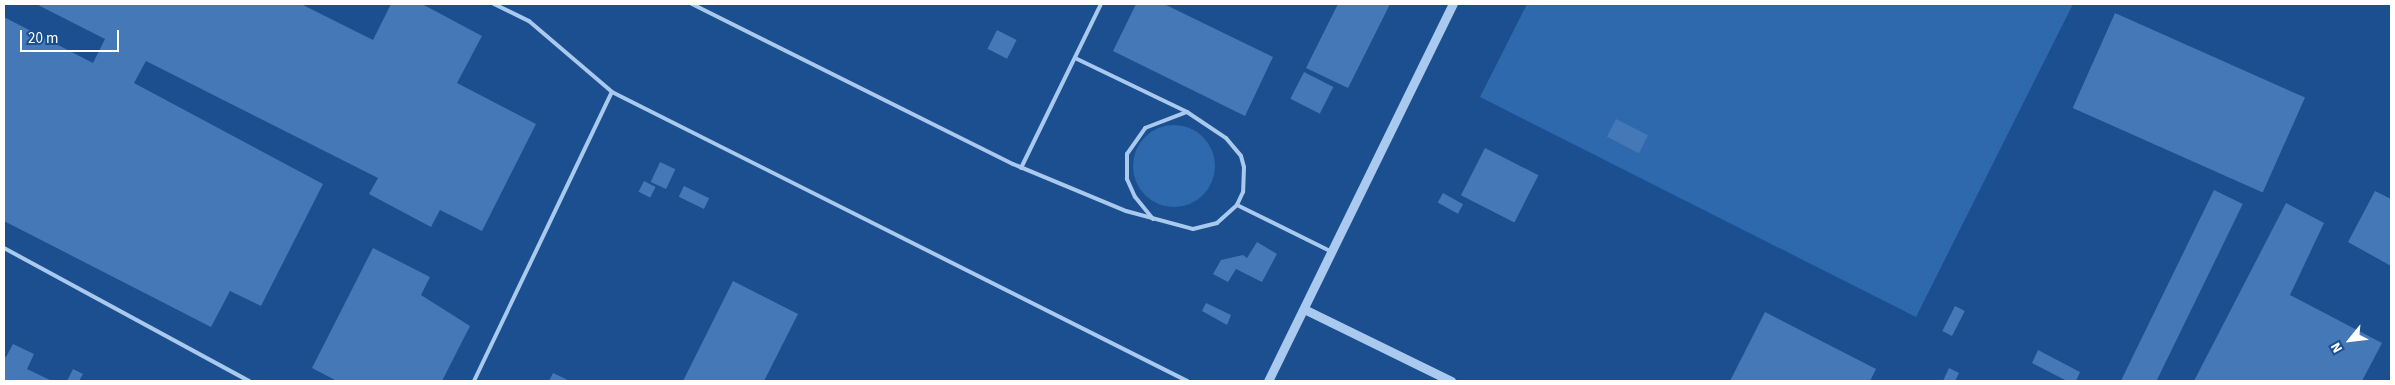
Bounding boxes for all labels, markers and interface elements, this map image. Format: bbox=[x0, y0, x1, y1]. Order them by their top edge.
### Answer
scale bar bbox=[22, 20, 121, 52]
text: 20 m bbox=[28, 28, 58, 49]
north arrow bbox=[2325, 315, 2375, 365]
text: N bbox=[2326, 338, 2348, 356]

